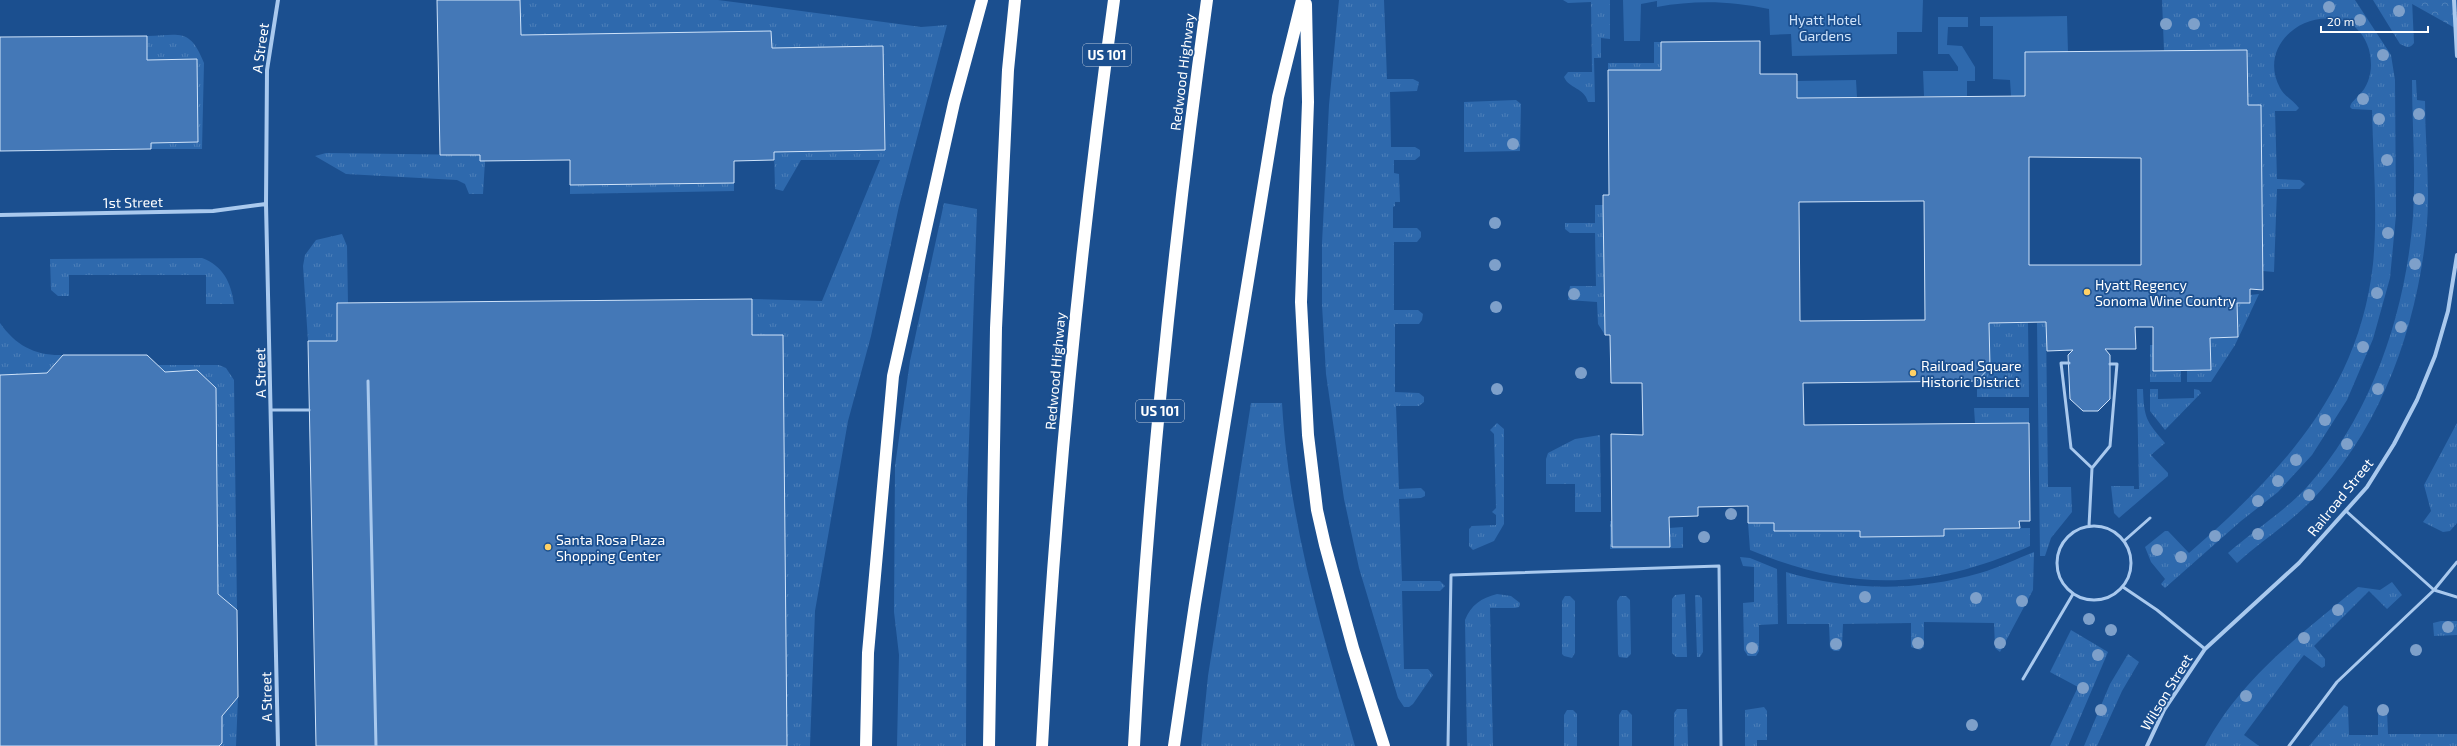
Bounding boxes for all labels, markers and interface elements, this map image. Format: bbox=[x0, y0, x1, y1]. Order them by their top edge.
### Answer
scale bar bbox=[2321, 8, 2428, 34]
park label: Hyatt Hotel Gardens bbox=[1789, 11, 1862, 44]
street label: Redwood Highway bbox=[1166, 12, 1198, 132]
text: 20 m bbox=[2327, 14, 2354, 28]
street label: A Street bbox=[248, 22, 272, 74]
road number: US 101 bbox=[1083, 44, 1131, 66]
street label: 1st Street bbox=[103, 193, 163, 211]
place label: Hyatt Regency Sonoma Wine Country bbox=[2095, 276, 2236, 309]
marker: Hyatt Regency Sonoma Wine Country bbox=[2082, 287, 2092, 297]
street label: Redwood Highway bbox=[1041, 311, 1069, 431]
street label: A Street bbox=[251, 348, 269, 398]
place label: Railroad Square Historic District bbox=[1921, 357, 2022, 390]
marker: Railroad Square Historic District bbox=[1908, 368, 1918, 378]
road number: US 101 bbox=[1136, 400, 1184, 422]
street label: Railroad Street bbox=[2303, 455, 2377, 539]
place label: Santa Rosa Plaza Shopping Center bbox=[556, 531, 665, 564]
marker: Santa Rosa Plaza Shopping Center bbox=[543, 542, 553, 552]
street label: Wilson Street bbox=[2137, 651, 2195, 733]
street label: A Street bbox=[257, 672, 275, 722]

